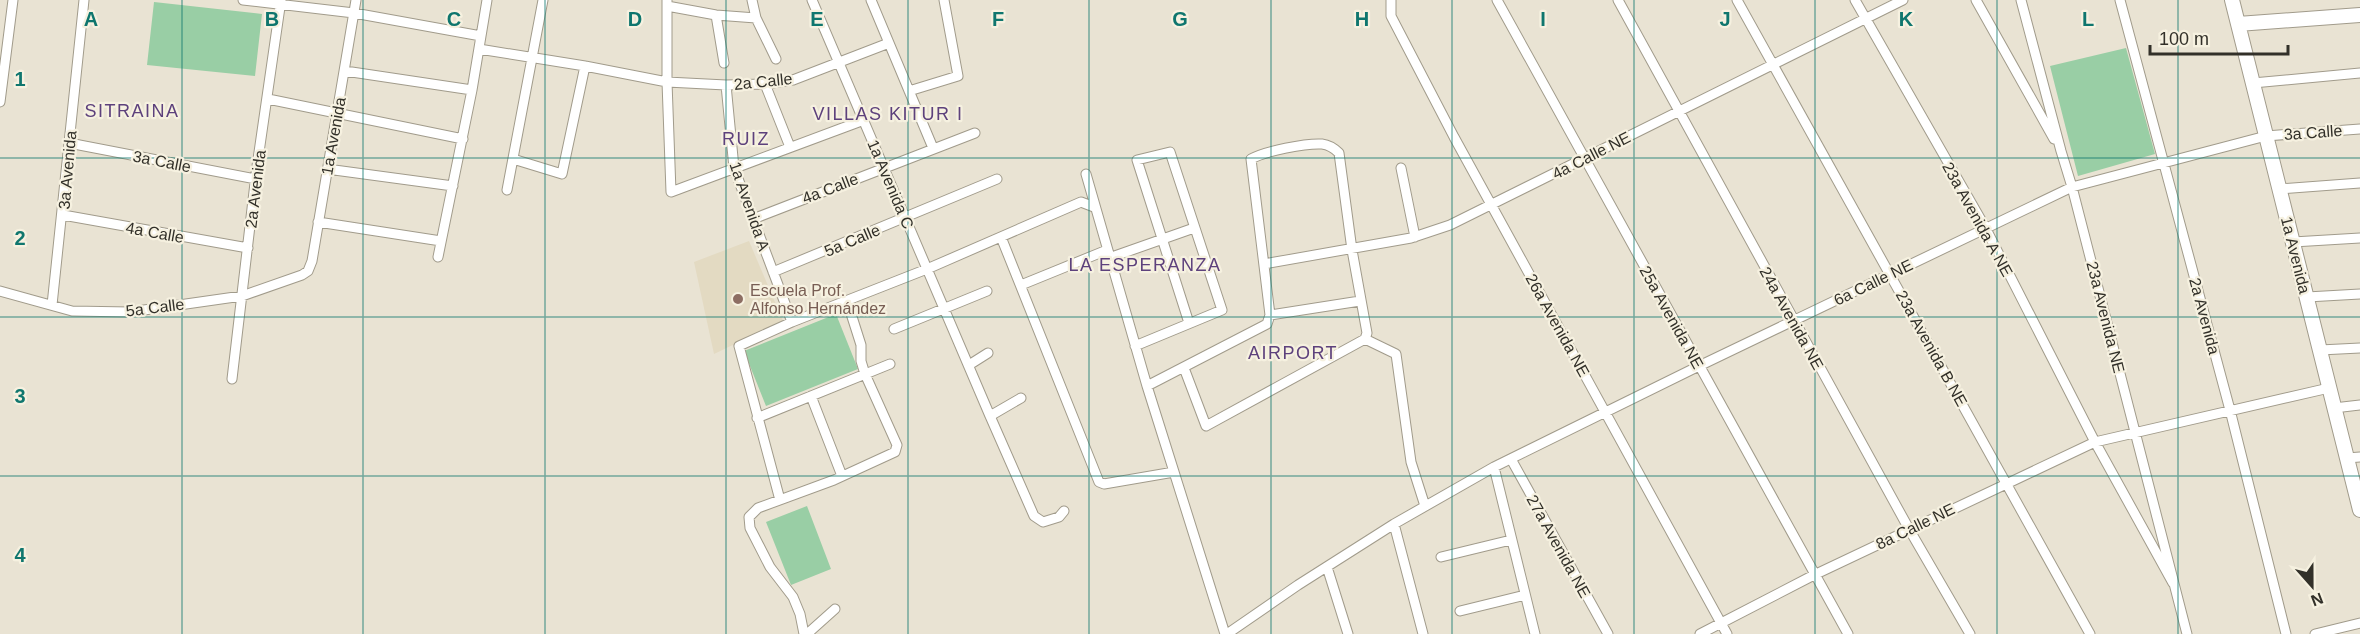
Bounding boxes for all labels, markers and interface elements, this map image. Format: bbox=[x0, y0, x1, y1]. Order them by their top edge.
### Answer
text: A bbox=[84, 8, 98, 30]
text: B bbox=[265, 8, 279, 30]
text: C bbox=[447, 8, 461, 30]
text: D bbox=[628, 8, 642, 30]
text: E bbox=[810, 8, 824, 30]
text: F bbox=[992, 8, 1004, 30]
text: G bbox=[1172, 8, 1188, 30]
text: H bbox=[1355, 8, 1369, 30]
text: I bbox=[1540, 8, 1546, 30]
text: J bbox=[1719, 8, 1731, 30]
text: K bbox=[1899, 8, 1914, 30]
text: L bbox=[2082, 8, 2094, 30]
scale bar bbox=[2150, 18, 2288, 56]
text: 100 m bbox=[2159, 29, 2209, 49]
text: 1 bbox=[14, 68, 26, 90]
street label: 2a Calle bbox=[733, 70, 793, 93]
street label: 1a Avenida bbox=[318, 96, 349, 176]
district label: SITRAINA bbox=[84, 101, 180, 121]
district label: VILLAS KITUR I bbox=[812, 104, 964, 124]
street label: 3a Calle bbox=[2283, 122, 2343, 143]
street label: 4a Calle NE bbox=[1549, 128, 1633, 182]
district label: RUIZ bbox=[722, 129, 770, 149]
street label: 3a Avenida bbox=[56, 130, 79, 210]
street label: 1a Avenida C bbox=[864, 137, 917, 231]
street label: 3a Calle bbox=[131, 148, 192, 175]
street label: 2a Avenida bbox=[242, 149, 269, 229]
street label: 1a Avenida A bbox=[726, 159, 773, 253]
street label: 23a Avenida A NE bbox=[1939, 159, 2016, 279]
street label: 4a Calle bbox=[800, 170, 861, 207]
street label: 1a Avenida bbox=[2278, 215, 2313, 296]
street label: 4a Calle bbox=[125, 219, 185, 246]
street label: 5a Calle bbox=[822, 221, 883, 260]
text: 2 bbox=[14, 227, 26, 249]
district label: LA ESPERANZA bbox=[1068, 255, 1222, 275]
street label: 6a Calle NE bbox=[1831, 256, 1915, 309]
street label: 23a Avenida NE bbox=[2083, 260, 2128, 375]
street label: 25a Avenida NE bbox=[1636, 263, 1707, 371]
street label: 24a Avenida NE bbox=[1756, 264, 1827, 372]
street label: 26a Avenida NE bbox=[1522, 271, 1593, 379]
street label: 2a Avenida bbox=[2186, 276, 2223, 357]
place label: Escuela Prof. Alfonso Hernández bbox=[750, 282, 886, 317]
street label: 23a Avenida B NE bbox=[1893, 287, 1970, 409]
marker: Escuela Prof. Alfonso Hernández bbox=[731, 292, 745, 306]
street label: 5a Calle bbox=[125, 295, 185, 320]
district label: AIRPORT bbox=[1248, 343, 1338, 363]
text: 3 bbox=[14, 385, 26, 407]
street label: 27a Avenida NE bbox=[1523, 492, 1594, 600]
street label: 8a Calle NE bbox=[1873, 500, 1957, 553]
text: 4 bbox=[14, 544, 26, 566]
north arrow bbox=[2282, 556, 2342, 616]
text: N bbox=[2309, 590, 2326, 610]

